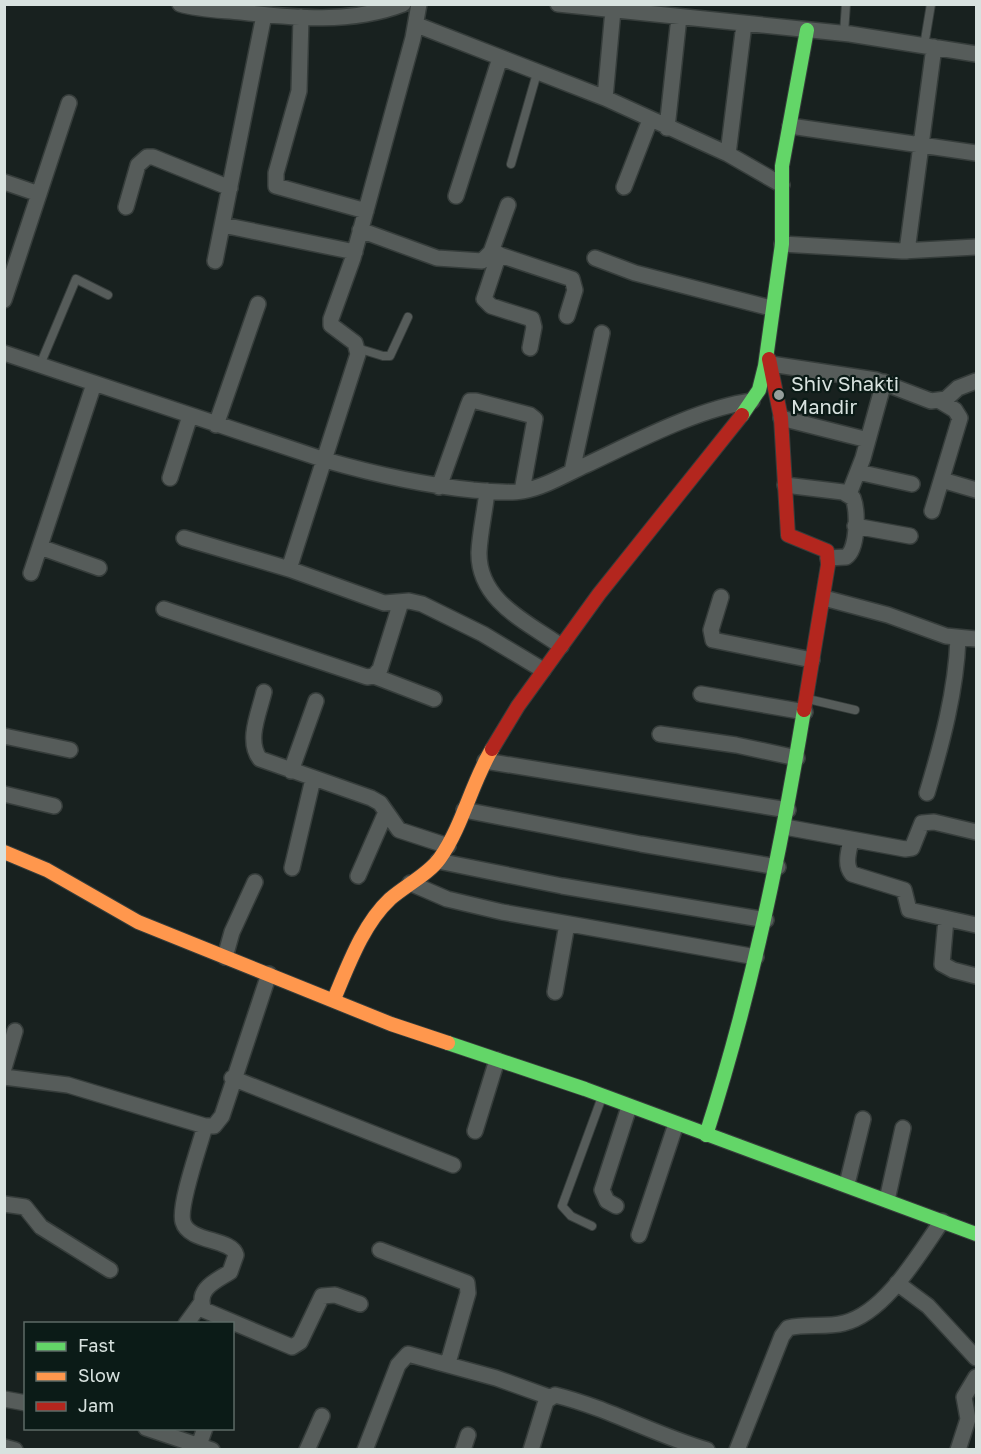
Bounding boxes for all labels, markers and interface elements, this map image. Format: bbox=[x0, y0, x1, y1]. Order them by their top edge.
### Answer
place label: Shiv Shakti Mandir bbox=[791, 371, 899, 418]
marker: Shiv Shakti Mandir bbox=[772, 388, 786, 402]
legend bbox=[24, 1322, 234, 1430]
text: Fast bbox=[78, 1334, 115, 1356]
text: Slow bbox=[78, 1364, 121, 1386]
text: Jam bbox=[78, 1394, 114, 1416]

